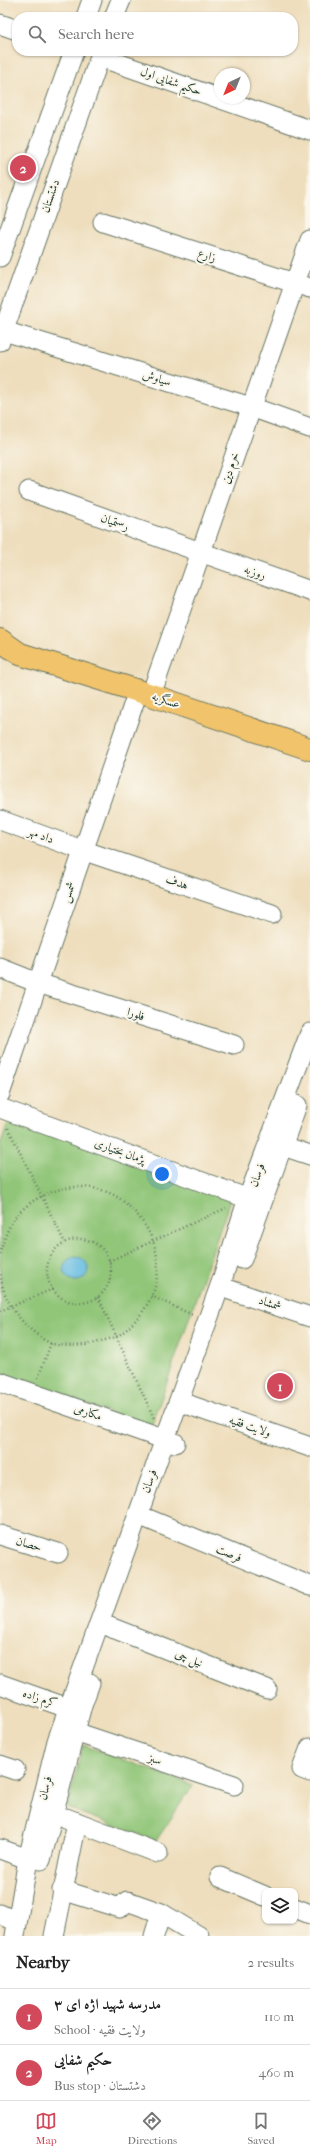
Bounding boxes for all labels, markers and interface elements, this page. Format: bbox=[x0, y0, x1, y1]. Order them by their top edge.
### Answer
search box bbox=[12, 12, 298, 56]
icon: search bbox=[26, 23, 48, 45]
text: Search here bbox=[58, 25, 134, 43]
street label: حکیم شفایی اول bbox=[137, 64, 203, 103]
north arrow bbox=[214, 68, 250, 104]
pin: 2 bbox=[10, 153, 36, 183]
street label: دشتستان bbox=[38, 177, 62, 215]
street label: زارع bbox=[195, 245, 218, 268]
street label: سیاوش bbox=[141, 367, 173, 390]
street label: خرم دین bbox=[218, 450, 246, 487]
street label: رستمیان bbox=[99, 510, 131, 534]
street label: روزبه bbox=[242, 562, 268, 583]
street label: عسگریه bbox=[150, 689, 182, 712]
street label: داد مهر bbox=[24, 823, 56, 847]
street label: هدف bbox=[164, 872, 190, 892]
street label: شمس bbox=[58, 880, 80, 905]
street label: فلورا bbox=[125, 1005, 147, 1023]
street label: پژمان بختیاری bbox=[92, 1135, 149, 1168]
street label: فرسان bbox=[246, 1161, 269, 1189]
your location bbox=[152, 1164, 172, 1184]
street label: شمشاد bbox=[257, 1293, 283, 1313]
pin: 1 bbox=[267, 1371, 293, 1401]
street label: مکارمی bbox=[72, 1401, 104, 1423]
street label: ولایت فقیه bbox=[227, 1412, 273, 1441]
street label: فرسان bbox=[138, 1467, 161, 1495]
street label: حصان bbox=[14, 1533, 44, 1555]
street label: فرصت bbox=[214, 1541, 244, 1566]
street label: نیل چی bbox=[172, 1646, 205, 1672]
street label: کرم زاده bbox=[20, 1686, 59, 1714]
street label: سبز bbox=[144, 1750, 164, 1769]
street label: فرسان bbox=[35, 1775, 56, 1802]
map controls bbox=[262, 1888, 298, 1924]
button: layers bbox=[262, 1888, 298, 1924]
text: Nearby bbox=[16, 1952, 70, 1972]
text: 2 results bbox=[248, 1955, 294, 1970]
text: مدرسه شهید اژه ای ۳ bbox=[54, 1995, 161, 2013]
text: 1 bbox=[27, 2009, 31, 2024]
text: 110 m bbox=[264, 2009, 294, 2024]
text: School · ولایت فقیه bbox=[54, 2022, 146, 2037]
text: حکیم شفایی bbox=[54, 2051, 112, 2069]
text: 2 bbox=[26, 2065, 32, 2080]
text: 460 m bbox=[259, 2065, 294, 2080]
text: Bus stop · دشتستان bbox=[54, 2078, 146, 2093]
tab: Map bbox=[35, 2110, 57, 2147]
tab: Directions bbox=[128, 2110, 177, 2147]
tab: Saved bbox=[247, 2110, 275, 2147]

